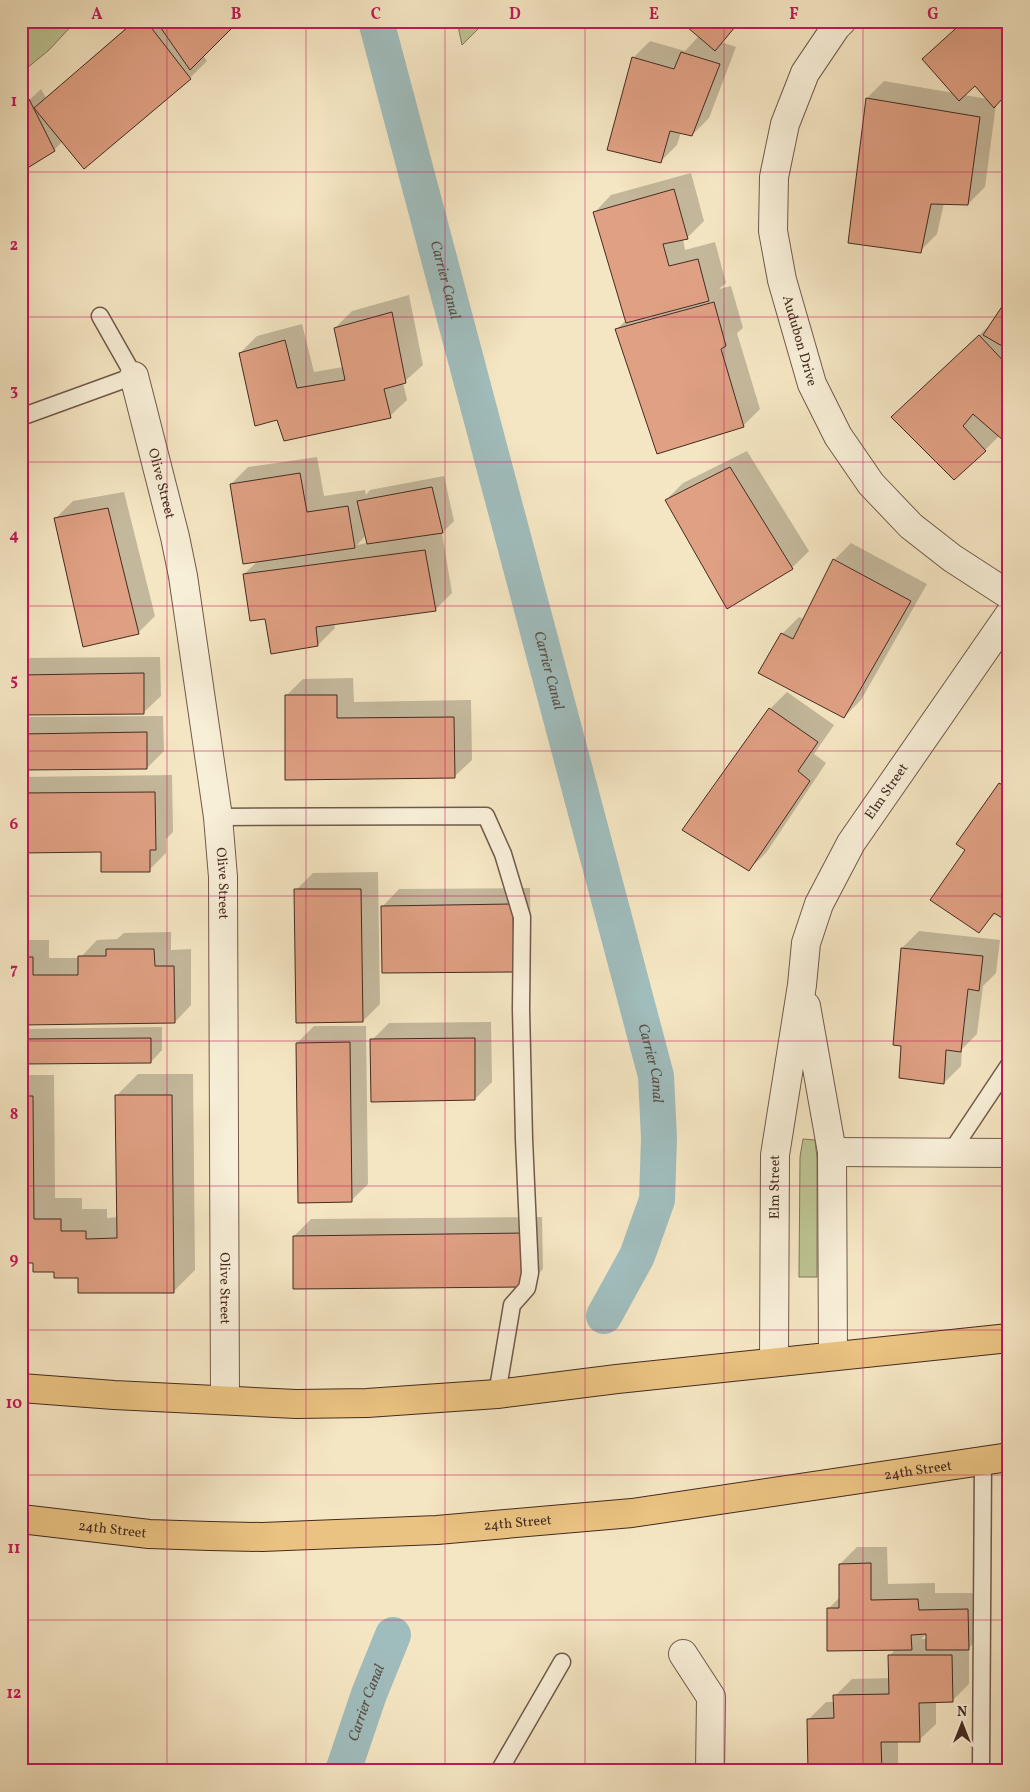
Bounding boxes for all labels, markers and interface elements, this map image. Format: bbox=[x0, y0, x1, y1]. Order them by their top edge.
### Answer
text: A bbox=[91, 4, 103, 26]
text: B bbox=[231, 4, 242, 26]
text: C bbox=[371, 4, 381, 26]
text: D bbox=[509, 4, 521, 26]
text: E bbox=[649, 4, 659, 26]
text: F bbox=[789, 4, 799, 26]
text: G bbox=[927, 4, 939, 26]
text: 1 bbox=[11, 91, 17, 113]
text: 2 bbox=[10, 235, 18, 257]
water label: Carrier Canal bbox=[424, 238, 465, 322]
street label: Audubon Drive bbox=[777, 293, 822, 389]
text: 3 bbox=[10, 380, 18, 402]
street label: Olive Street bbox=[143, 446, 180, 521]
text: 4 bbox=[9, 525, 19, 547]
water label: Carrier Canal bbox=[528, 629, 569, 712]
text: 5 bbox=[10, 670, 18, 692]
street label: Elm Street bbox=[861, 759, 913, 823]
text: 6 bbox=[10, 814, 19, 836]
street label: Olive Street bbox=[211, 847, 233, 919]
text: 7 bbox=[10, 959, 18, 981]
water label: Carrier Canal bbox=[632, 1021, 668, 1104]
text: 8 bbox=[10, 1104, 18, 1126]
street label: Elm Street bbox=[765, 1155, 785, 1219]
text: 9 bbox=[10, 1249, 19, 1271]
street label: Olive Street bbox=[215, 1252, 234, 1324]
text: 10 bbox=[6, 1393, 22, 1415]
street label: 24th Street bbox=[883, 1456, 953, 1485]
street label: 24th Street bbox=[483, 1511, 553, 1535]
street label: 24th Street bbox=[77, 1516, 147, 1543]
text: 11 bbox=[8, 1538, 20, 1560]
water label: Carrier Canal bbox=[343, 1661, 391, 1744]
text: 12 bbox=[7, 1683, 21, 1705]
north arrow bbox=[938, 1700, 988, 1750]
text: N bbox=[957, 1703, 967, 1722]

